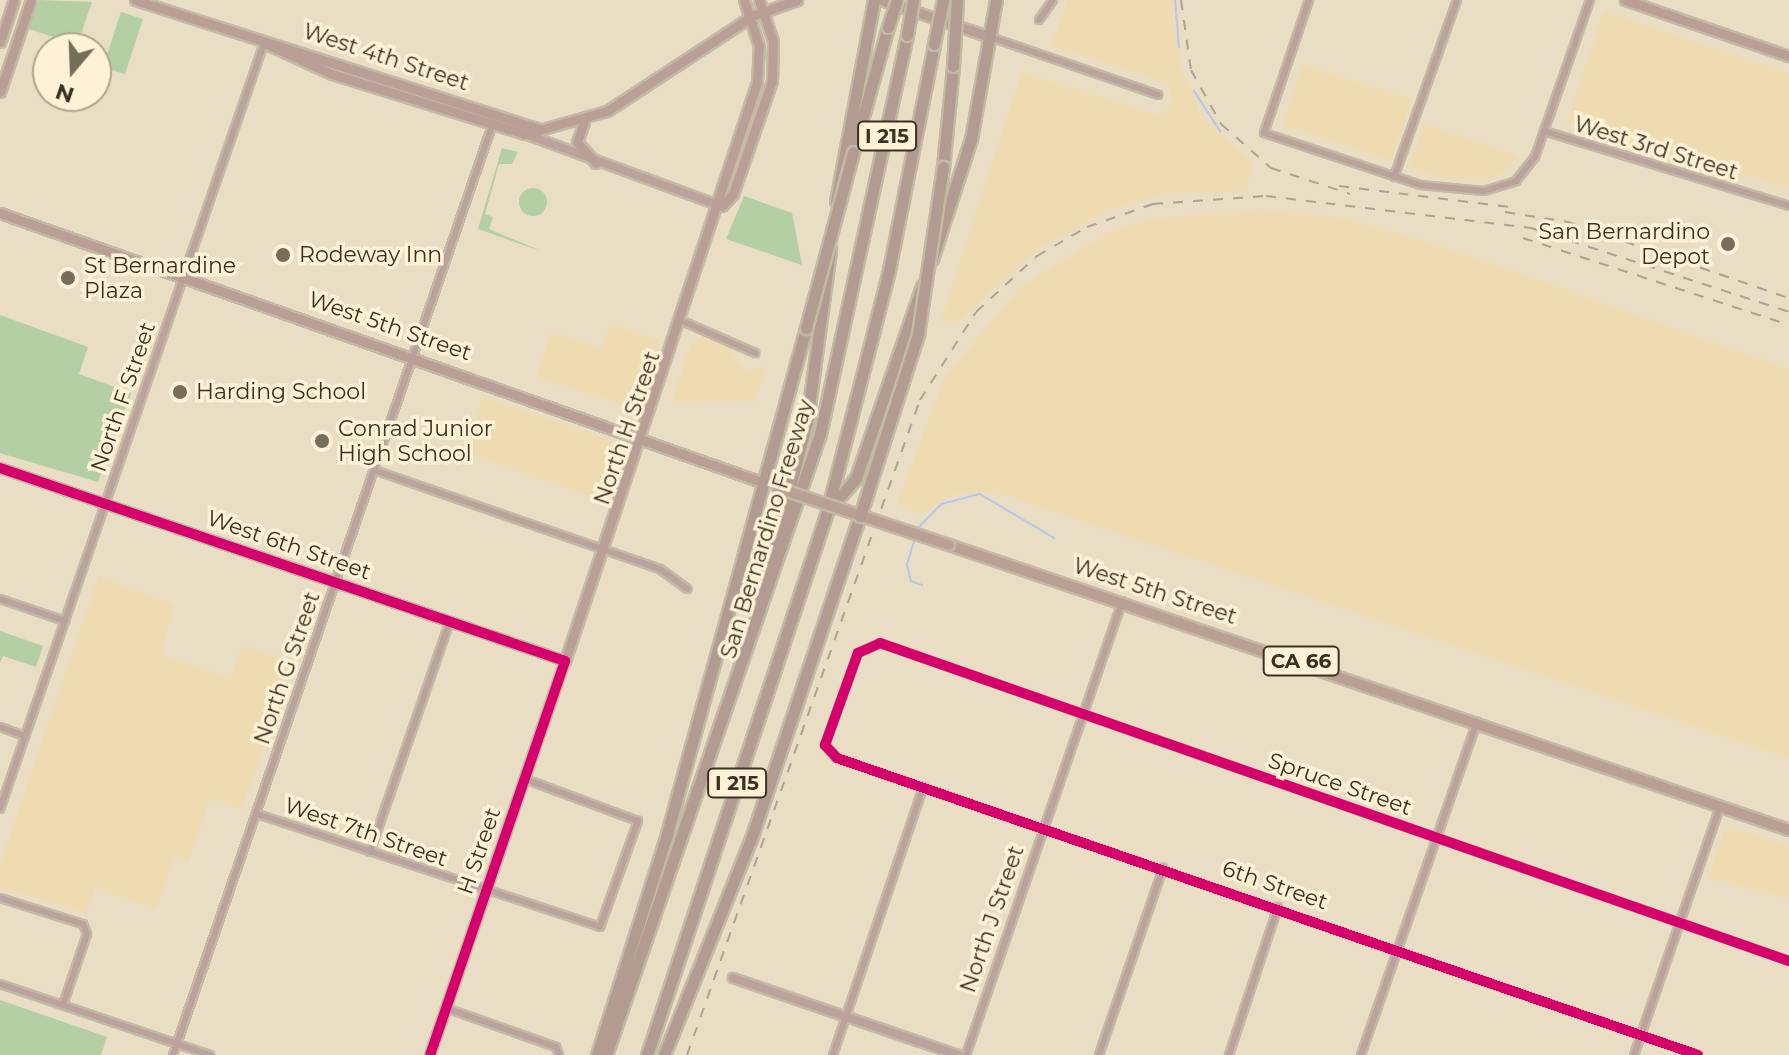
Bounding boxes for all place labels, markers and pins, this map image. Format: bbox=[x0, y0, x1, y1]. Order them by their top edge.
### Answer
place label: San Bernardino Depot bbox=[1538, 218, 1710, 270]
marker: San Bernardino Depot bbox=[1717, 233, 1739, 255]
place label: Rodeway Inn bbox=[299, 242, 442, 268]
marker: Rodeway Inn bbox=[274, 246, 292, 264]
place label: St Bernardine Plaza bbox=[84, 252, 236, 304]
marker: St Bernardine Plaza bbox=[59, 269, 77, 287]
place label: Harding School bbox=[196, 379, 366, 405]
marker: Harding School bbox=[171, 383, 189, 401]
place label: Conrad Junior High School bbox=[338, 415, 493, 466]
marker: Conrad Junior High School bbox=[313, 432, 331, 450]

